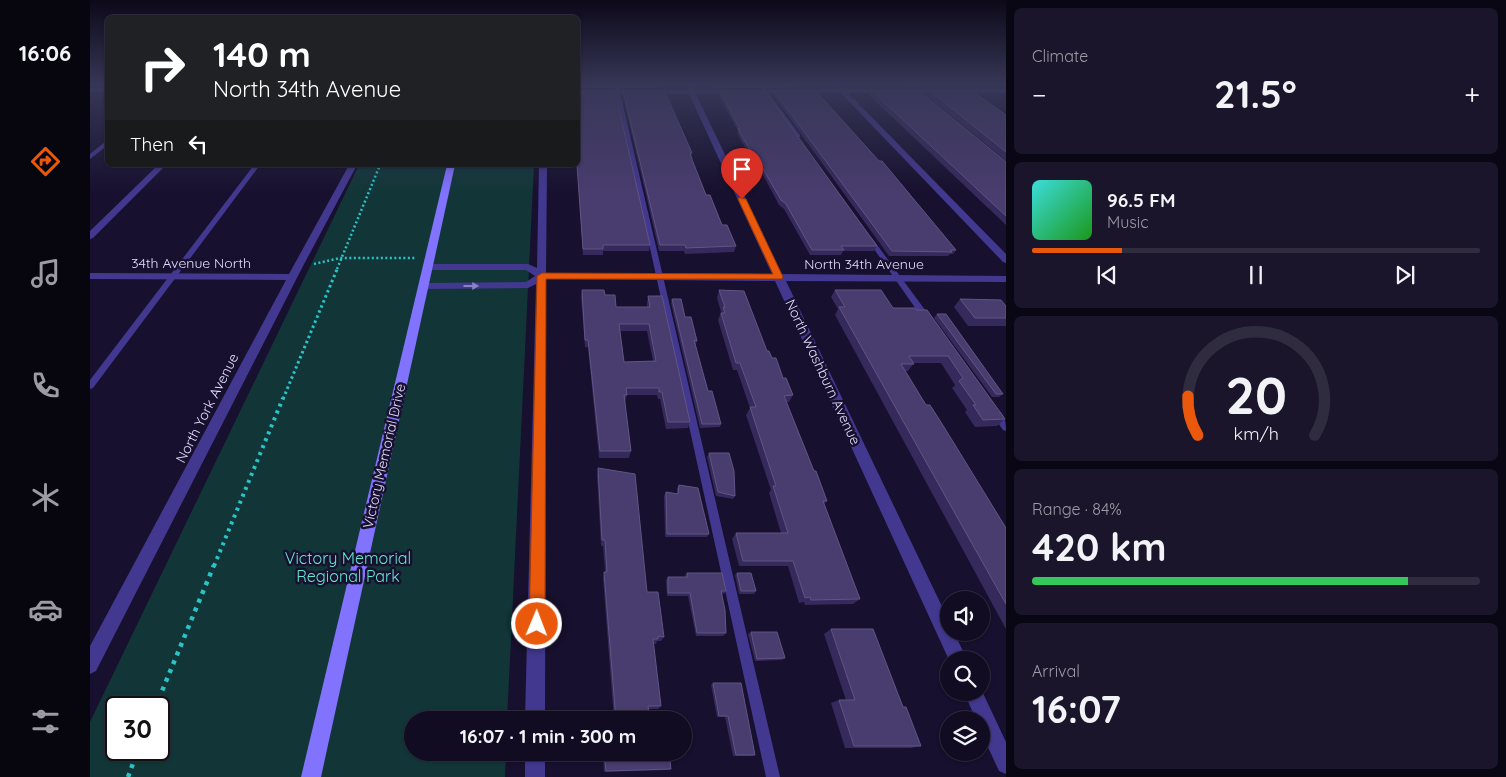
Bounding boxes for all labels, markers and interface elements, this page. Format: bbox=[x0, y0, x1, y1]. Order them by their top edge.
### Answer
text: 140 m bbox=[213, 32, 311, 76]
icon: right bbox=[130, 35, 195, 100]
text: 16:06 bbox=[19, 39, 71, 67]
text: Climate bbox=[1032, 46, 1088, 66]
text: 21.5° bbox=[1214, 70, 1297, 118]
text: North 34th Avenue bbox=[213, 75, 401, 103]
text: − bbox=[1032, 77, 1047, 112]
text: + bbox=[1464, 77, 1480, 112]
icon: left bbox=[184, 130, 212, 158]
text: Then bbox=[130, 132, 174, 156]
icon: directions bbox=[28, 144, 63, 179]
pin bbox=[721, 148, 763, 199]
icon: arrive bbox=[728, 155, 756, 183]
text: 96.5 FM bbox=[1107, 188, 1176, 212]
text: Music bbox=[1107, 212, 1149, 232]
street label: 34th Avenue North bbox=[131, 254, 251, 272]
street label: North 34th Avenue bbox=[804, 255, 924, 273]
icon: music bbox=[28, 256, 63, 291]
icon: previous bbox=[1093, 261, 1121, 289]
icon: pause bbox=[1242, 261, 1270, 289]
icon: next bbox=[1391, 261, 1419, 289]
one-way arrow bbox=[464, 282, 480, 290]
street label: North Washburn Avenue bbox=[781, 296, 865, 448]
street label: North York Avenue bbox=[172, 350, 242, 466]
text: 20 bbox=[1225, 362, 1287, 427]
icon: phone bbox=[28, 368, 63, 403]
street label: Victory Memorial Drive bbox=[359, 382, 409, 530]
text: km/h bbox=[1233, 422, 1279, 444]
icon: climate bbox=[28, 480, 63, 515]
text: Range · 84% bbox=[1032, 499, 1122, 519]
text: 420 km bbox=[1032, 523, 1167, 571]
park label: Victory Memorial Regional Park bbox=[285, 548, 411, 586]
map controls bbox=[940, 591, 990, 761]
button: sound bbox=[940, 591, 990, 641]
icon: car bbox=[28, 592, 63, 627]
position arrow bbox=[510, 597, 562, 649]
button: search bbox=[940, 651, 990, 701]
text: Arrival bbox=[1032, 661, 1080, 681]
text: 16:07 bbox=[1032, 685, 1121, 733]
speed limit sign: 30 bbox=[105, 696, 170, 761]
icon: filters bbox=[28, 704, 63, 739]
button: layers bbox=[940, 711, 990, 761]
text: 16:07 · 1 min · 300 m bbox=[460, 724, 636, 748]

